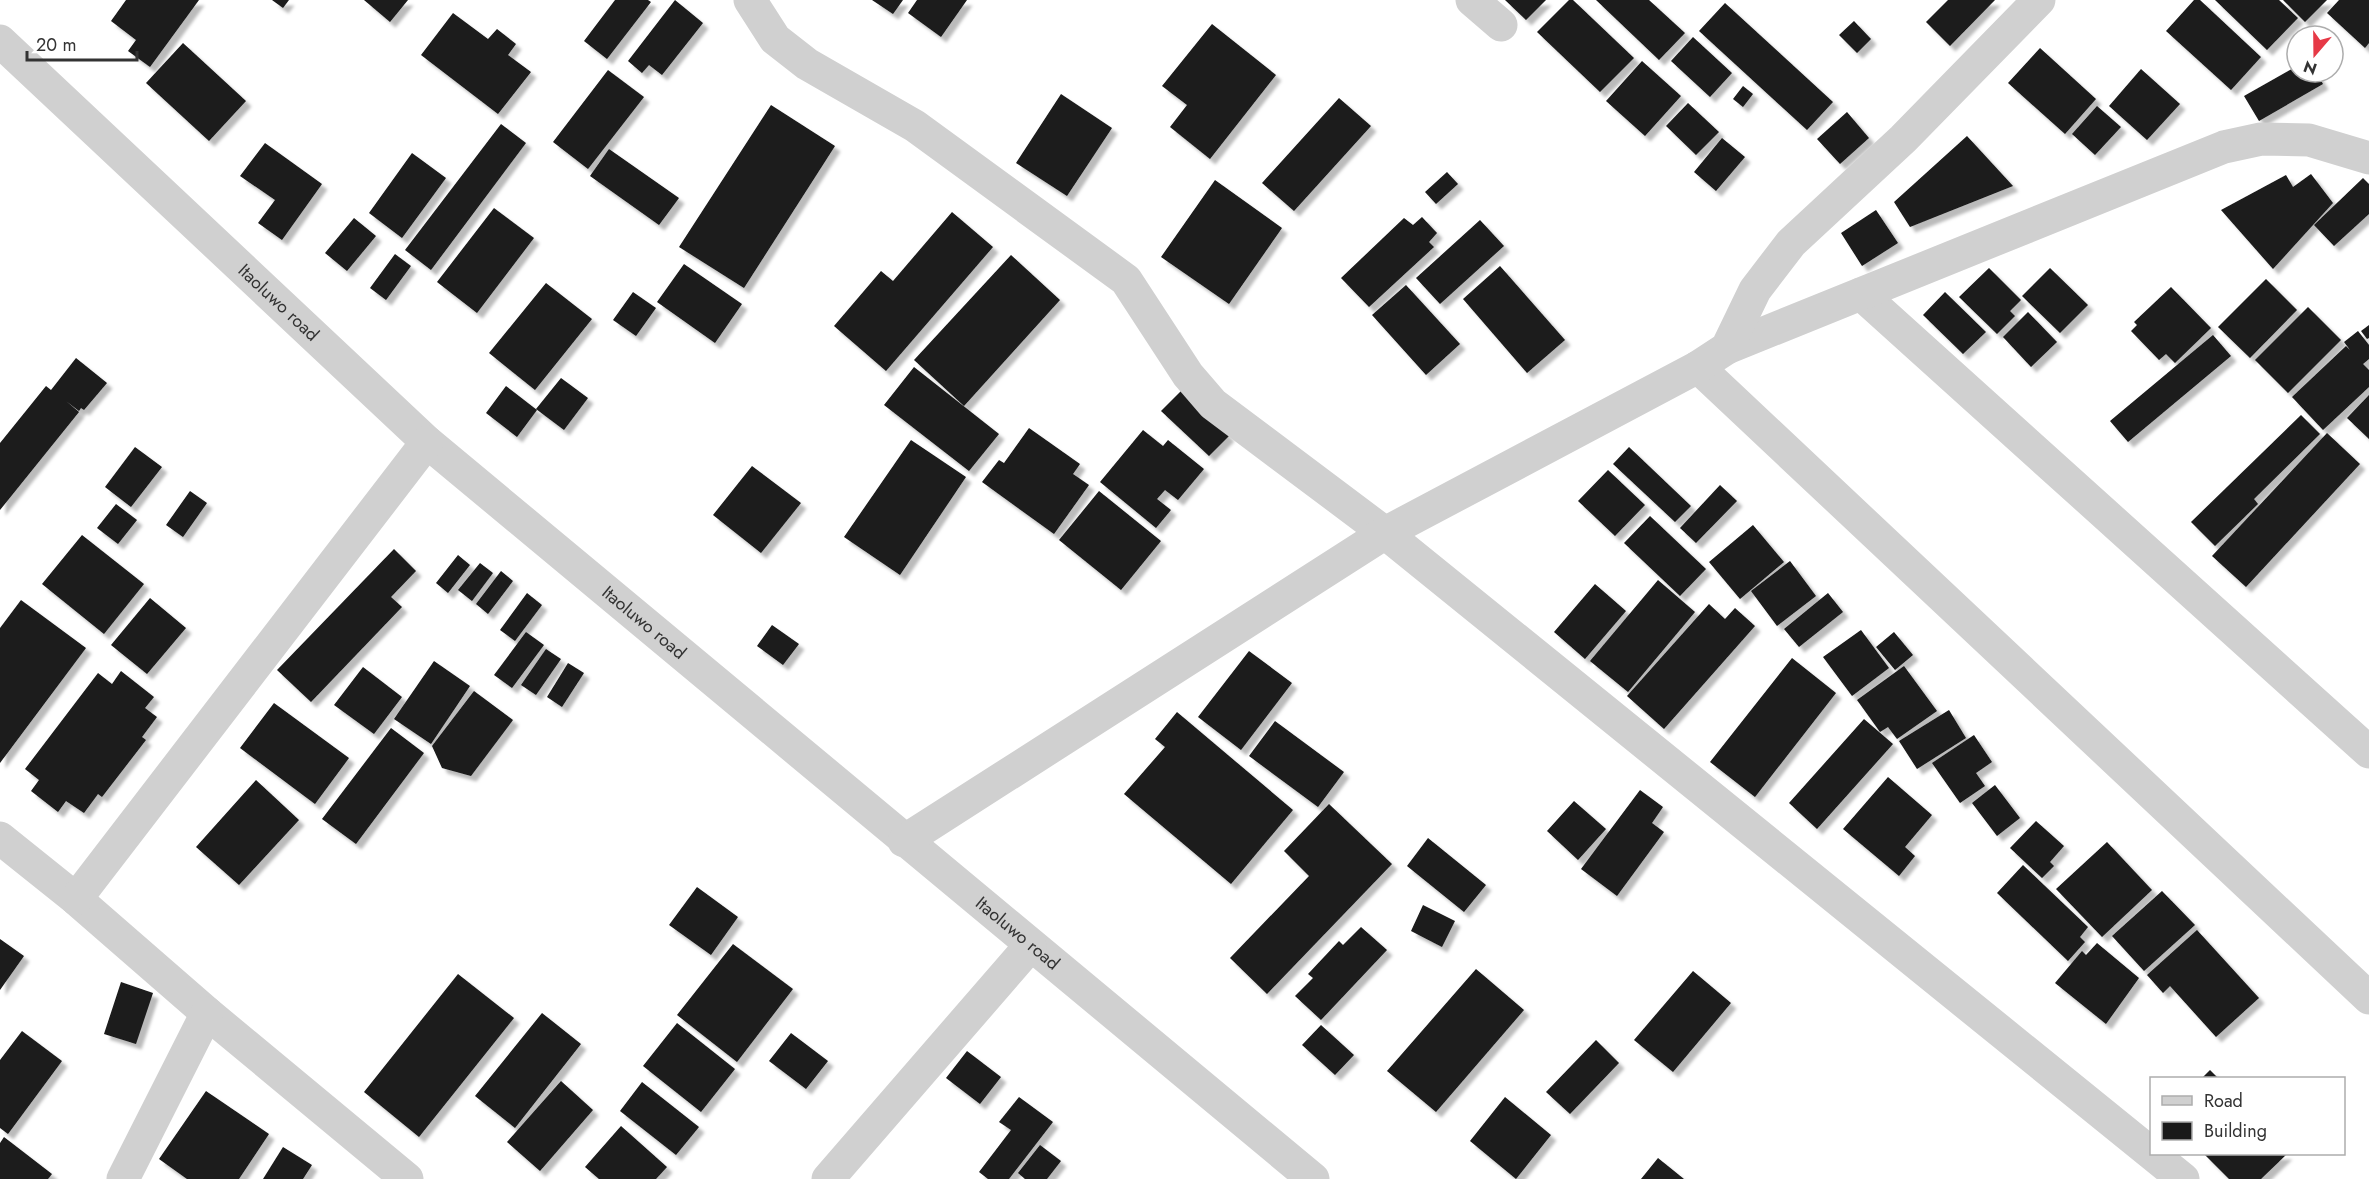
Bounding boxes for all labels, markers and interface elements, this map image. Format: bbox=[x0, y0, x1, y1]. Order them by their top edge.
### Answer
scale bar bbox=[27, 24, 136, 62]
north arrow bbox=[2285, 24, 2345, 84]
text: 20 m bbox=[36, 32, 76, 58]
text: N bbox=[2300, 55, 2320, 81]
street label: Itaoluwo road bbox=[232, 258, 325, 347]
street label: Itaoluwo road bbox=[596, 580, 692, 665]
street label: Itaoluwo road bbox=[970, 890, 1065, 976]
legend bbox=[2150, 1077, 2345, 1155]
text: Road bbox=[2204, 1088, 2243, 1114]
text: Building bbox=[2204, 1118, 2267, 1144]

